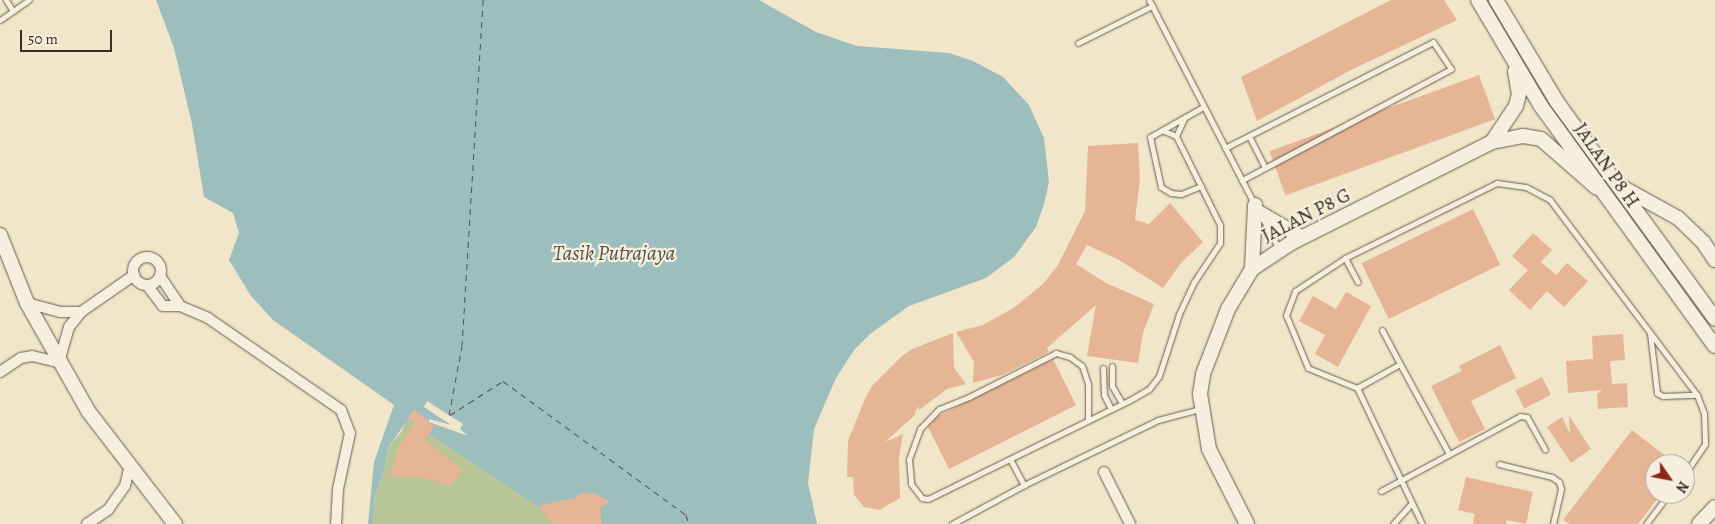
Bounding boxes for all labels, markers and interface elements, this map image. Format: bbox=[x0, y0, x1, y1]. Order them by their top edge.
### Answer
scale bar bbox=[22, 20, 115, 52]
text: 50 m bbox=[28, 29, 58, 49]
street label: JALAN P8 H bbox=[1569, 118, 1645, 212]
street label: JALAN P8 G bbox=[1257, 182, 1355, 248]
water label: Tasik Putrajaya bbox=[553, 240, 675, 266]
north arrow bbox=[1645, 454, 1695, 504]
text: N bbox=[1671, 477, 1693, 496]

